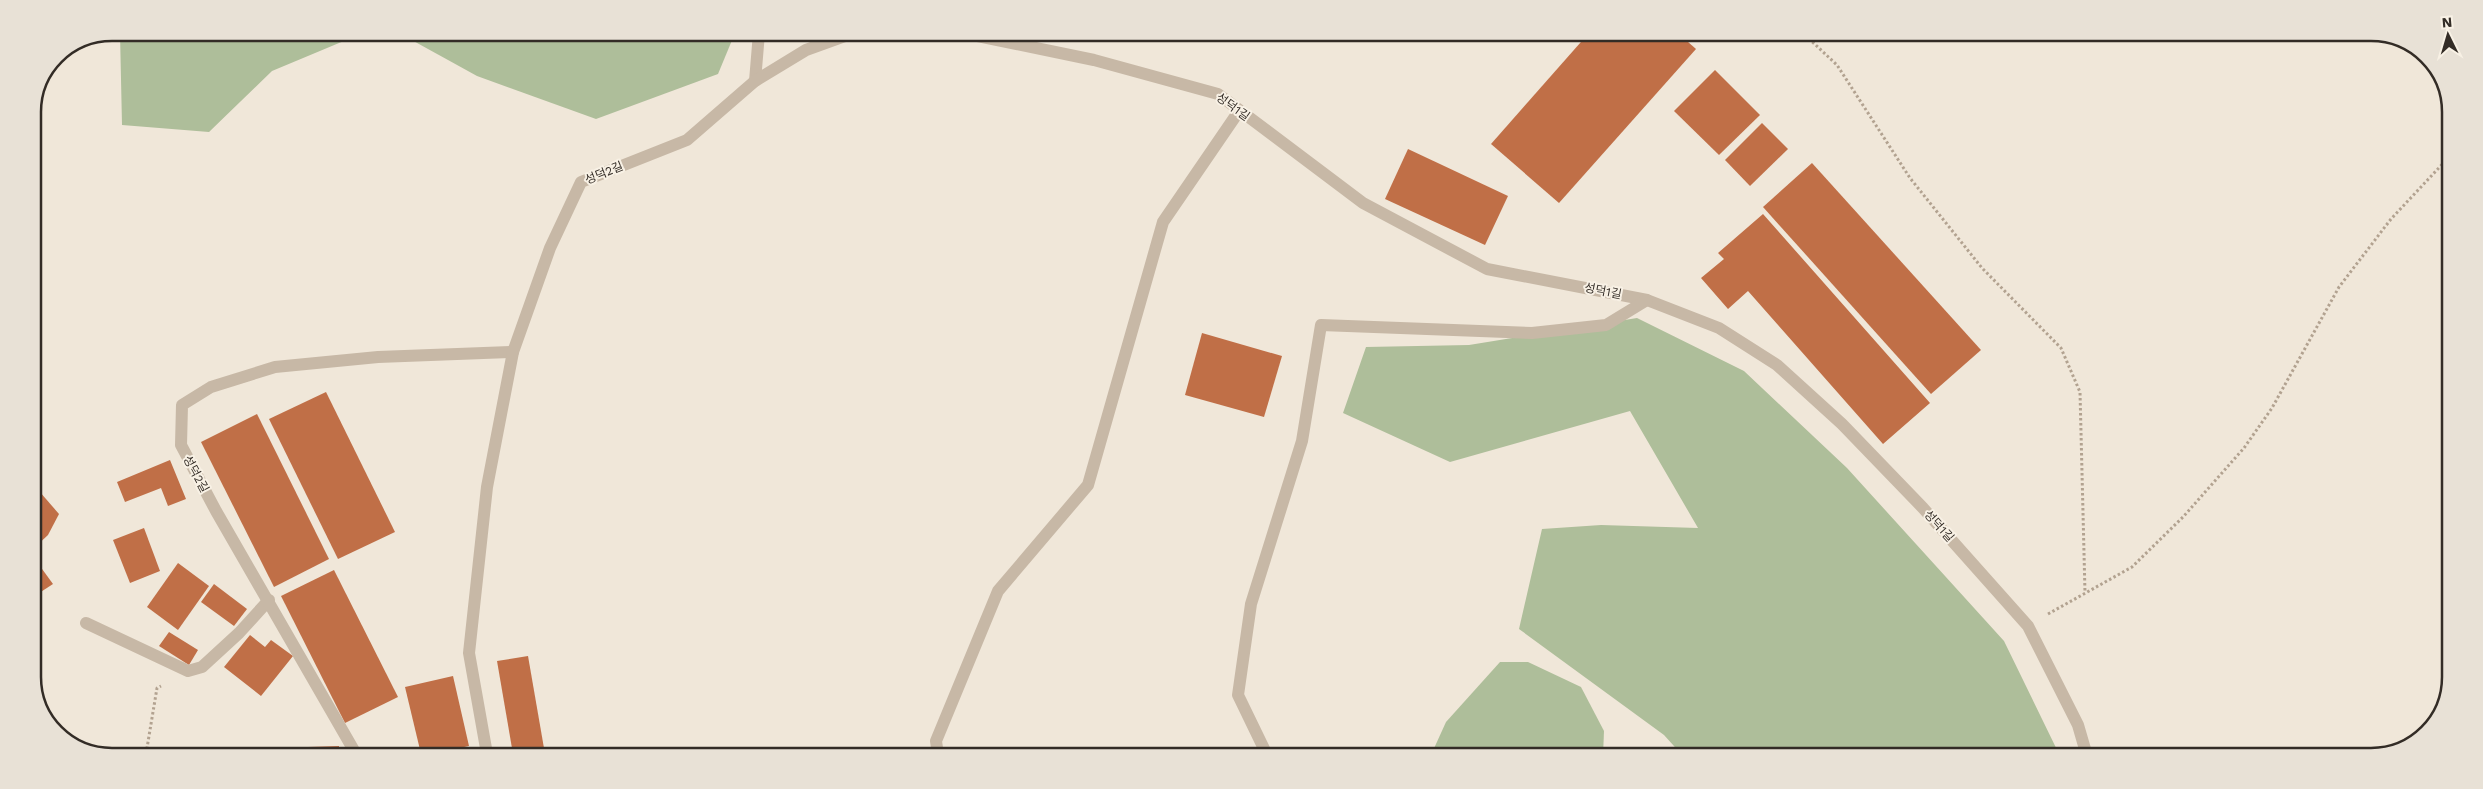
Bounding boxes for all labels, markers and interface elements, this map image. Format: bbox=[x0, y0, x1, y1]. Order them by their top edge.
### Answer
north arrow bbox=[2423, 10, 2473, 60]
text: N bbox=[2441, 14, 2453, 30]
street label: 성덕1길 bbox=[1214, 90, 1252, 124]
street label: 성덕2길 bbox=[583, 159, 625, 187]
street label: 성덕1길 bbox=[1583, 281, 1623, 301]
street label: 성덕2길 bbox=[180, 453, 212, 495]
street label: 성덕1길 bbox=[1921, 507, 1957, 545]

